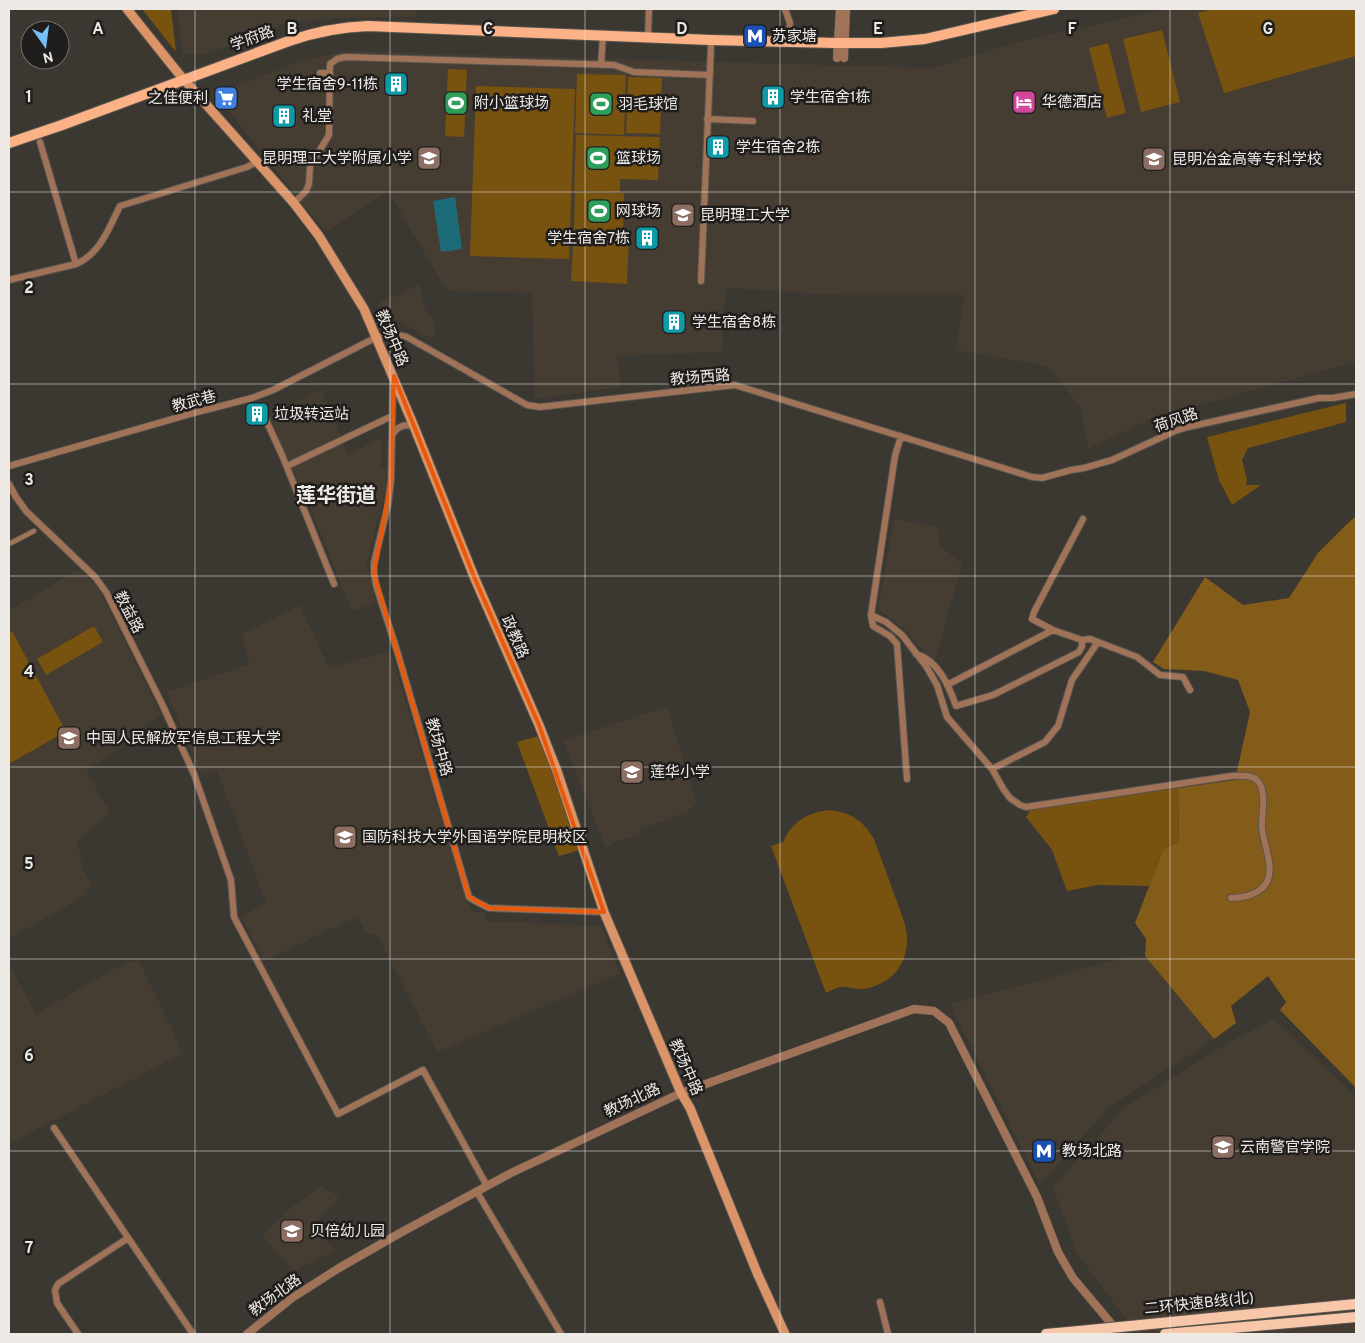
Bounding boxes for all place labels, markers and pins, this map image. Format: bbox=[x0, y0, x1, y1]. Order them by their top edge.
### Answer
metro station icon: 苏家塘 bbox=[742, 23, 768, 49]
place label: 苏家塘 bbox=[772, 27, 817, 47]
building icon: 学生宿舍9-11栋 bbox=[383, 71, 409, 97]
place label: 学生宿舍9-11栋 bbox=[277, 75, 378, 95]
building icon: 学生宿舍1栋 bbox=[760, 84, 786, 110]
supermarket icon: 之佳便利 bbox=[213, 85, 239, 111]
place label: 学生宿舍1栋 bbox=[790, 88, 871, 108]
hotel icon: 华德酒店 bbox=[1011, 89, 1037, 115]
place label: 之佳便利 bbox=[148, 90, 208, 109]
sports icon: 附小篮球场 bbox=[443, 90, 469, 116]
sports icon: 羽毛球馆 bbox=[588, 91, 614, 117]
place label: 华德酒店 bbox=[1042, 93, 1102, 113]
place label: 附小篮球场 bbox=[474, 94, 549, 114]
place label: 羽毛球馆 bbox=[618, 96, 678, 115]
building icon: 礼堂 bbox=[271, 103, 297, 129]
place label: 礼堂 bbox=[302, 107, 332, 127]
building icon: 学生宿舍2栋 bbox=[705, 134, 731, 160]
place label: 学生宿舍2栋 bbox=[736, 138, 820, 158]
school or university icon: 昆明理工大学附属小学 bbox=[416, 145, 442, 171]
sports icon: 篮球场 bbox=[585, 145, 611, 171]
school or university icon: 昆明冶金高等专科学校 bbox=[1141, 146, 1167, 172]
place label: 昆明理工大学附属小学 bbox=[262, 149, 412, 169]
place label: 篮球场 bbox=[616, 150, 661, 169]
place label: 昆明冶金高等专科学校 bbox=[1172, 150, 1322, 170]
sports icon: 网球场 bbox=[586, 198, 612, 224]
school or university icon: 昆明理工大学 bbox=[670, 202, 696, 228]
place label: 网球场 bbox=[616, 203, 661, 222]
place label: 昆明理工大学 bbox=[700, 207, 790, 226]
building icon: 学生宿舍7栋 bbox=[634, 225, 660, 251]
place label: 学生宿舍7栋 bbox=[547, 229, 630, 249]
building icon: 学生宿舍8栋 bbox=[661, 309, 687, 335]
place label: 学生宿舍8栋 bbox=[692, 313, 776, 333]
building icon: 垃圾转运站 bbox=[244, 401, 270, 427]
place label: 垃圾转运站 bbox=[274, 405, 349, 425]
school or university icon: 中国人民解放军信息工程大学 bbox=[56, 725, 82, 751]
place label: 中国人民解放军信息工程大学 bbox=[86, 730, 281, 749]
school or university icon: 莲华小学 bbox=[619, 759, 645, 785]
place label: 莲华小学 bbox=[650, 763, 710, 783]
school or university icon: 国防科技大学外国语学院昆明校区 bbox=[332, 824, 358, 850]
place label: 国防科技大学外国语学院昆明校区 bbox=[362, 828, 587, 848]
school or university icon: 云南警官学院 bbox=[1210, 1134, 1236, 1160]
metro station icon: 教场北路 bbox=[1031, 1138, 1057, 1164]
place label: 云南警官学院 bbox=[1240, 1139, 1330, 1158]
place label: 教场北路 bbox=[1062, 1142, 1122, 1162]
school or university icon: 贝倍幼儿园 bbox=[279, 1218, 305, 1244]
place label: 贝倍幼儿园 bbox=[310, 1223, 385, 1242]

